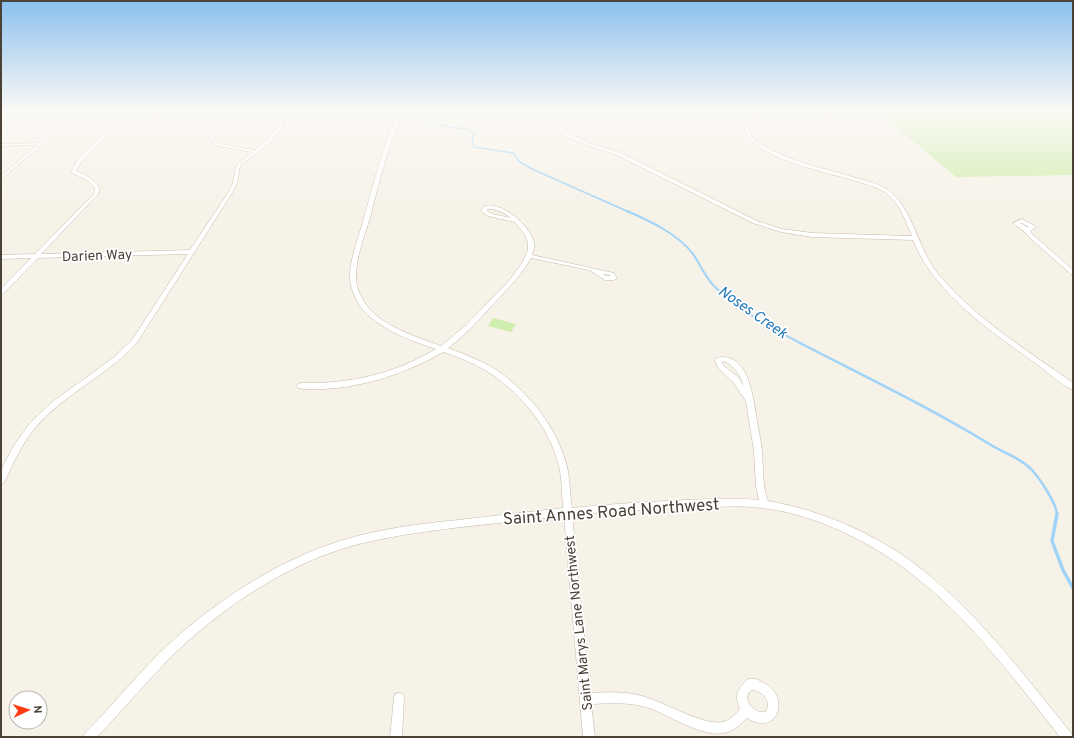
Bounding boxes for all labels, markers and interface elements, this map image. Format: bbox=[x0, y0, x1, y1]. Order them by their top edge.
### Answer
street label: Darien Way bbox=[62, 247, 133, 266]
water label: Noses Creek bbox=[714, 282, 791, 344]
street label: Saint Annes Road Northwest bbox=[502, 494, 720, 532]
street label: Saint Marys Lane Northwest bbox=[562, 535, 597, 711]
north arrow bbox=[8, 690, 48, 730]
text: N bbox=[30, 705, 44, 714]

